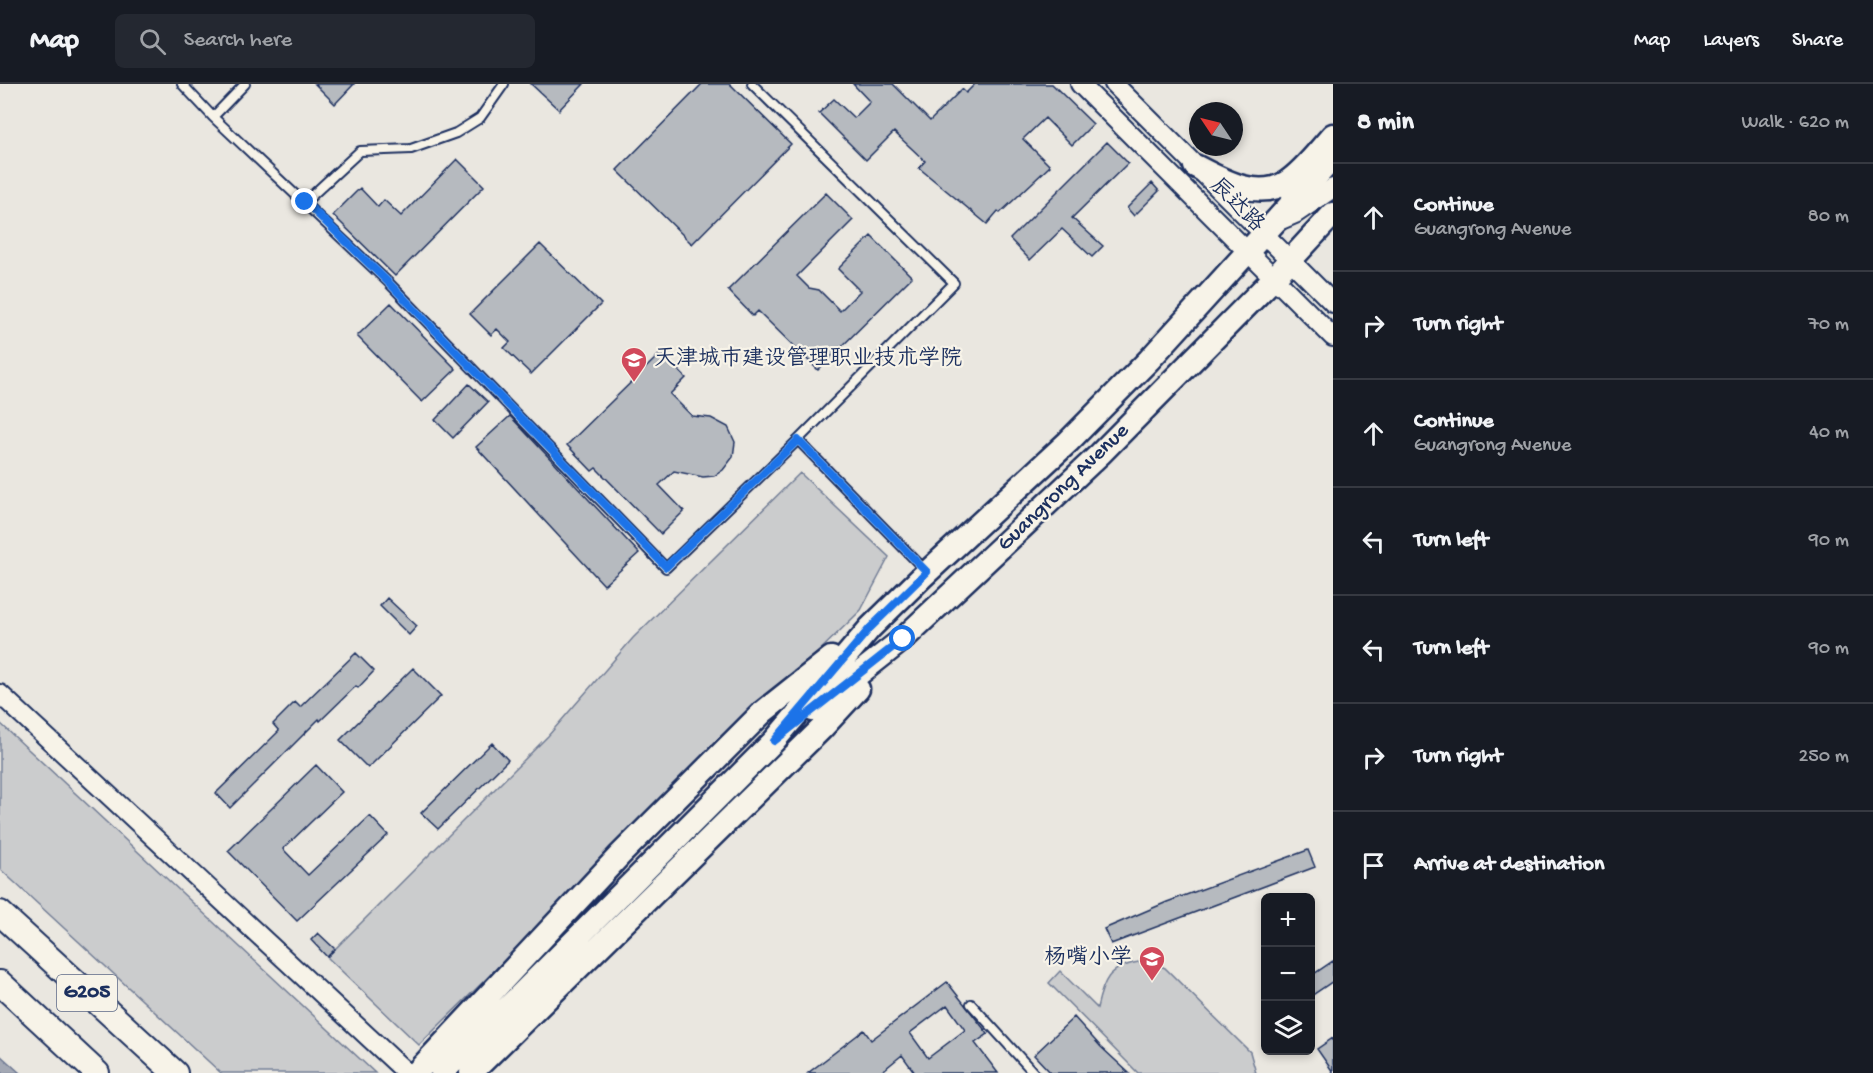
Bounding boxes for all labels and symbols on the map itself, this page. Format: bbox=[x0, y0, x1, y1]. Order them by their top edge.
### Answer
north arrow bbox=[1189, 102, 1243, 156]
street label: 辰达路 bbox=[1203, 172, 1270, 239]
route end bbox=[291, 188, 317, 214]
school or university icon: 天津城市建设管理职业技术学院 bbox=[619, 345, 649, 383]
place label: 天津城市建设管理职业技术学院 bbox=[654, 345, 962, 373]
street label: Guangrong Avenue bbox=[993, 418, 1136, 557]
route start bbox=[889, 625, 915, 651]
school or university icon: 杨嘴小学 bbox=[1137, 944, 1167, 982]
place label: 杨嘴小学 bbox=[1044, 945, 1132, 972]
road number: G205 bbox=[57, 975, 117, 1011]

